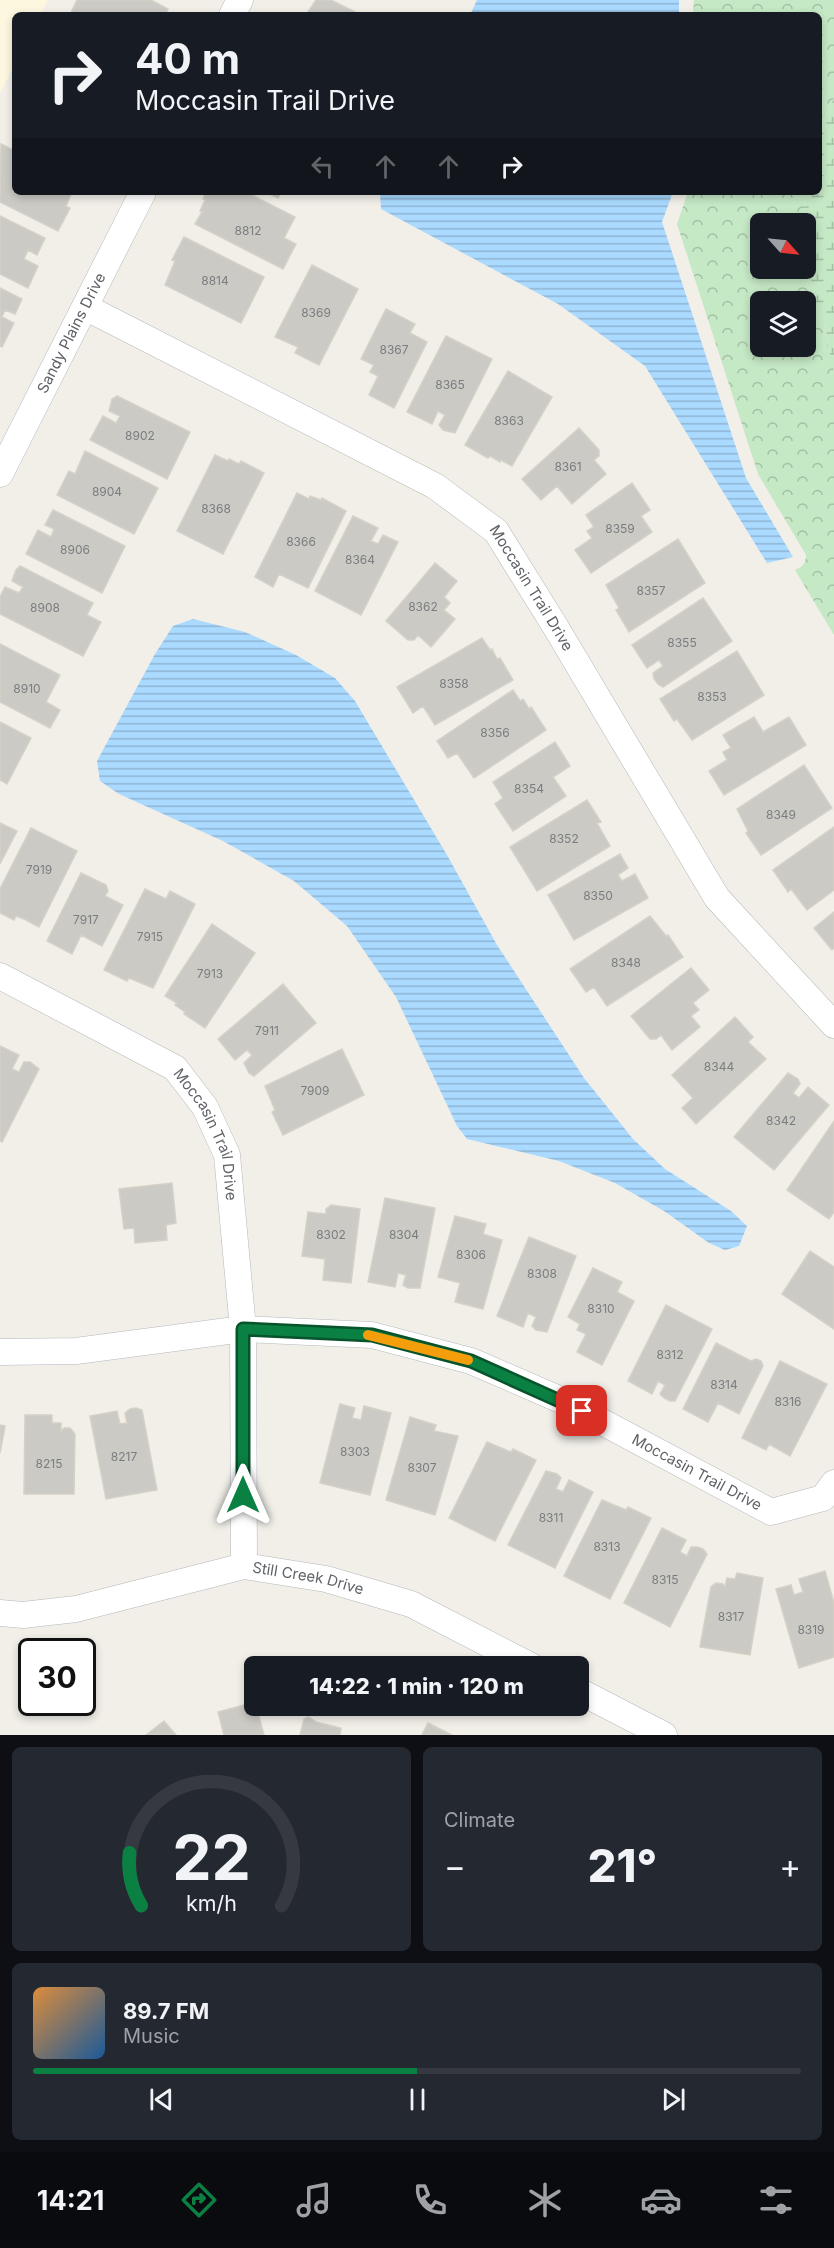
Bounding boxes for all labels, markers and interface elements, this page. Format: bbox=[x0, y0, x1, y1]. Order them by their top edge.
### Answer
text: 40 m bbox=[135, 33, 240, 84]
icon: right bbox=[36, 36, 114, 114]
text: Moccasin Trail Drive bbox=[135, 84, 395, 117]
icon: left bbox=[306, 150, 339, 183]
icon: ahead bbox=[369, 150, 402, 183]
icon: ahead bbox=[432, 150, 465, 183]
icon: right bbox=[495, 150, 528, 183]
north arrow bbox=[750, 213, 816, 279]
map controls bbox=[750, 213, 816, 357]
house number: 8812 bbox=[234, 223, 262, 238]
street label: Sandy Plains Drive bbox=[33, 270, 109, 396]
house number: 8814 bbox=[201, 273, 229, 288]
button: layers bbox=[750, 291, 816, 357]
house number: 8369 bbox=[301, 305, 331, 320]
house number: 8367 bbox=[379, 342, 409, 357]
house number: 8365 bbox=[435, 377, 465, 392]
house number: 8363 bbox=[494, 413, 524, 428]
house number: 8902 bbox=[125, 428, 155, 443]
house number: 8361 bbox=[554, 459, 582, 474]
house number: 8904 bbox=[92, 484, 122, 499]
house number: 8368 bbox=[201, 501, 231, 516]
street label: Moccasin Trail Drive bbox=[486, 521, 578, 654]
house number: 8359 bbox=[605, 521, 635, 536]
house number: 8366 bbox=[286, 534, 316, 549]
house number: 8906 bbox=[60, 542, 90, 557]
house number: 8364 bbox=[345, 552, 375, 567]
house number: 8357 bbox=[637, 583, 666, 598]
house number: 8362 bbox=[408, 599, 438, 614]
house number: 8908 bbox=[30, 600, 60, 615]
house number: 8355 bbox=[667, 635, 697, 650]
house number: 8358 bbox=[439, 676, 469, 691]
house number: 8910 bbox=[13, 681, 41, 696]
house number: 8353 bbox=[697, 689, 727, 704]
house number: 8356 bbox=[480, 725, 510, 740]
house number: 8354 bbox=[514, 781, 544, 796]
house number: 8349 bbox=[766, 807, 796, 822]
house number: 8352 bbox=[549, 831, 579, 846]
house number: 7919 bbox=[26, 862, 52, 877]
house number: 8350 bbox=[583, 888, 613, 903]
house number: 7917 bbox=[73, 912, 99, 927]
house number: 7915 bbox=[137, 929, 163, 944]
house number: 8348 bbox=[611, 955, 641, 970]
house number: 7913 bbox=[197, 966, 223, 981]
house number: 7911 bbox=[255, 1023, 279, 1038]
house number: 8344 bbox=[704, 1059, 734, 1074]
street label: Moccasin Trail Drive bbox=[170, 1064, 241, 1201]
house number: 7909 bbox=[300, 1083, 330, 1098]
house number: 8342 bbox=[766, 1113, 796, 1128]
house number: 8302 bbox=[316, 1227, 346, 1242]
house number: 8304 bbox=[389, 1227, 419, 1242]
house number: 8306 bbox=[456, 1247, 486, 1262]
house number: 8308 bbox=[527, 1266, 557, 1281]
house number: 8310 bbox=[587, 1301, 615, 1316]
house number: 8312 bbox=[656, 1347, 684, 1362]
house number: 8314 bbox=[710, 1377, 738, 1392]
pin bbox=[556, 1385, 607, 1436]
icon: arrive bbox=[565, 1394, 598, 1427]
house number: 8316 bbox=[774, 1394, 802, 1409]
street label: Moccasin Trail Drive bbox=[629, 1430, 765, 1514]
house number: 8303 bbox=[340, 1444, 370, 1459]
house number: 8217 bbox=[111, 1449, 137, 1464]
house number: 8215 bbox=[36, 1456, 62, 1471]
house number: 8307 bbox=[408, 1460, 437, 1475]
position arrow bbox=[211, 1463, 275, 1527]
house number: 8311 bbox=[539, 1510, 563, 1525]
house number: 8313 bbox=[593, 1539, 621, 1554]
street label: Still Creek Drive bbox=[251, 1557, 366, 1599]
house number: 8315 bbox=[651, 1572, 679, 1587]
house number: 8317 bbox=[718, 1609, 744, 1624]
house number: 8319 bbox=[797, 1622, 825, 1637]
speed limit sign: 30 bbox=[18, 1638, 96, 1716]
text: 14:22 · 1 min · 120 m bbox=[309, 1673, 524, 1699]
text: Climate bbox=[444, 1808, 515, 1832]
text: 22 bbox=[172, 1820, 251, 1895]
text: 21° bbox=[588, 1838, 657, 1893]
text: − bbox=[444, 1846, 466, 1886]
text: + bbox=[779, 1846, 801, 1886]
text: km/h bbox=[186, 1890, 237, 1916]
text: 89.7 FM bbox=[123, 1998, 209, 2024]
text: Music bbox=[123, 2024, 180, 2048]
icon: previous bbox=[145, 2083, 178, 2116]
icon: pause bbox=[401, 2083, 434, 2116]
icon: next bbox=[657, 2083, 690, 2116]
icon: directions bbox=[178, 2179, 220, 2221]
icon: music bbox=[293, 2179, 335, 2221]
icon: phone bbox=[409, 2179, 451, 2221]
icon: climate bbox=[524, 2179, 566, 2221]
icon: car bbox=[640, 2179, 682, 2221]
icon: filters bbox=[755, 2179, 797, 2221]
text: 14:21 bbox=[37, 2184, 104, 2217]

